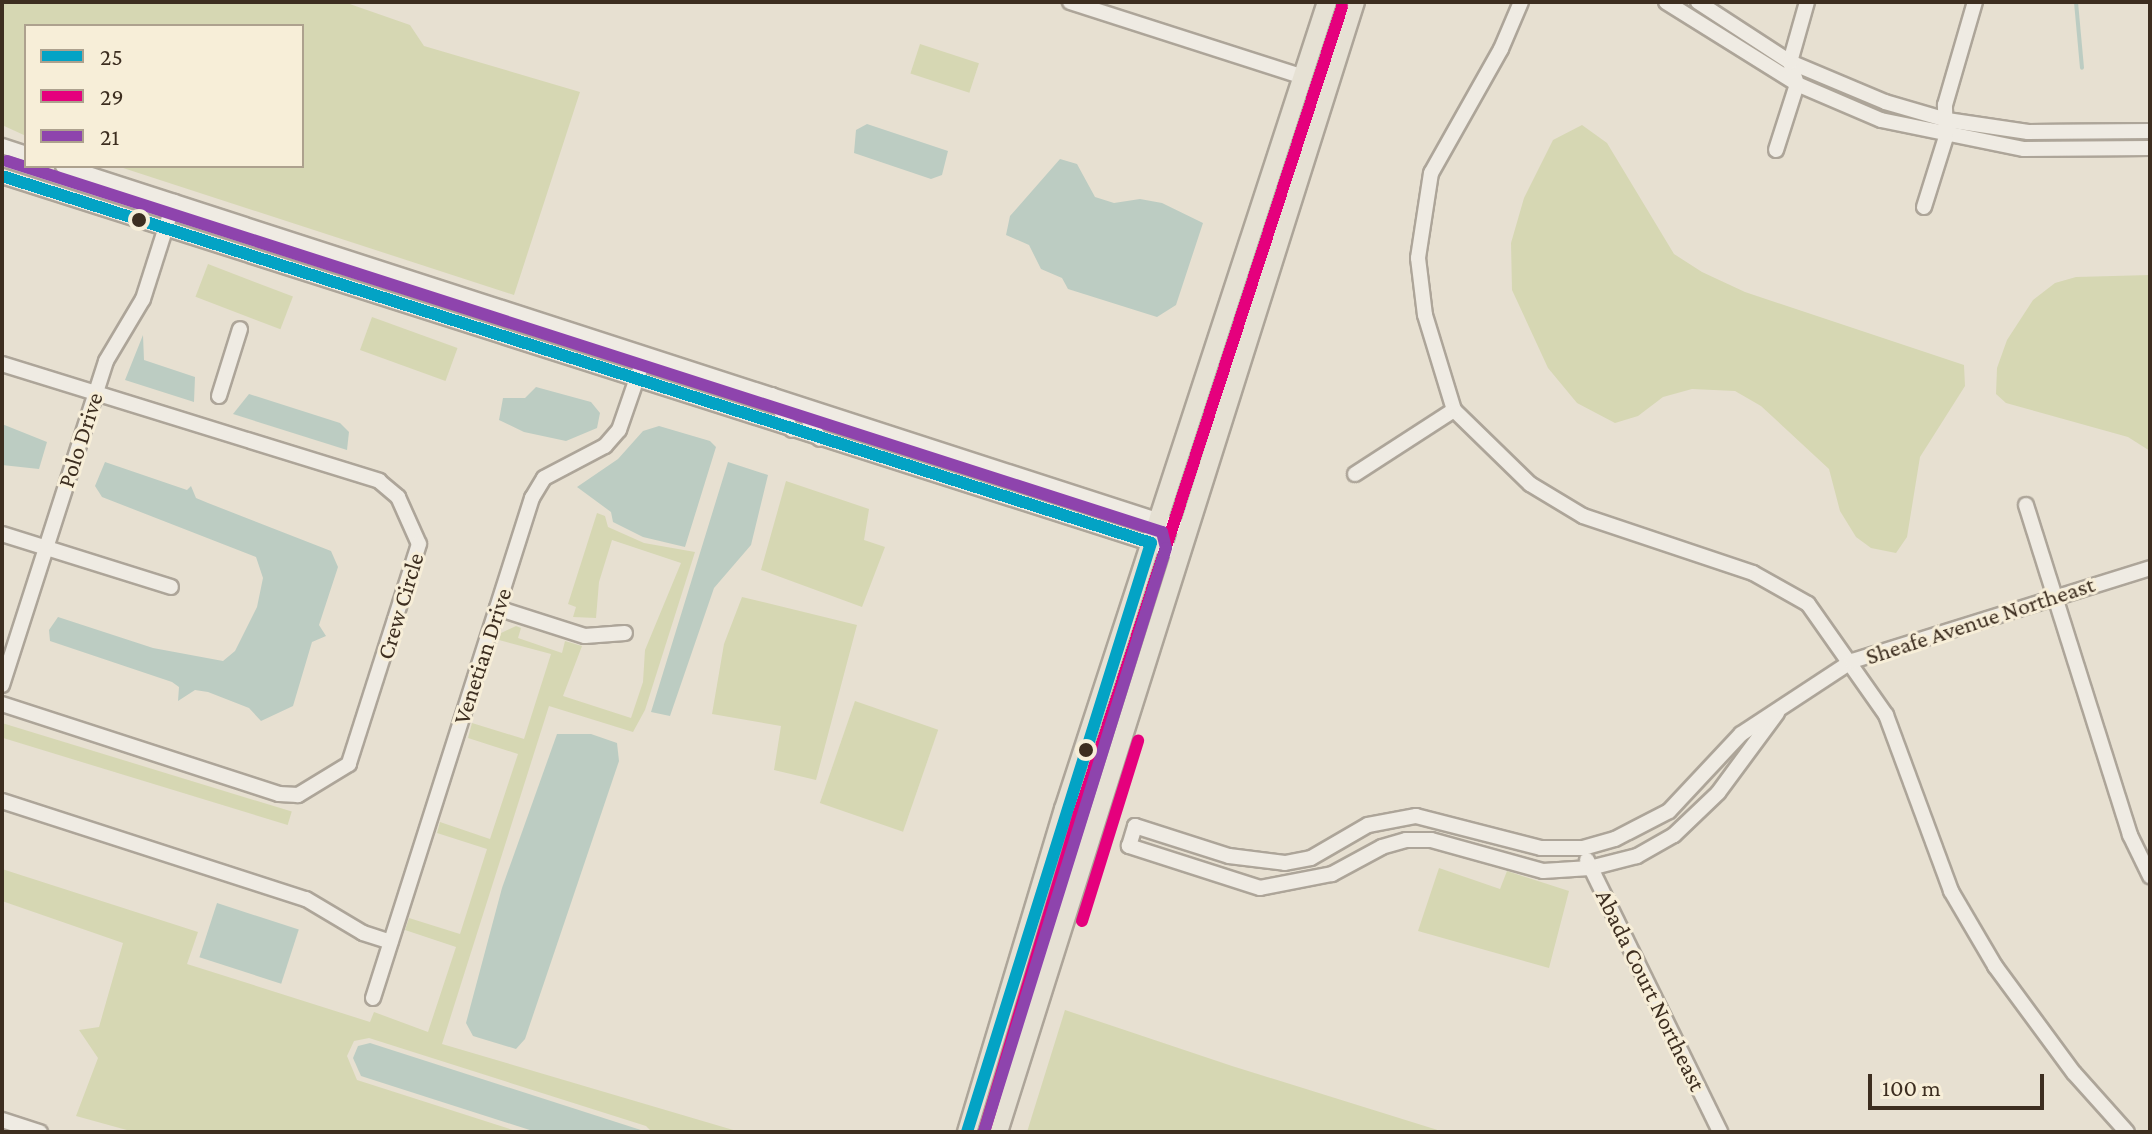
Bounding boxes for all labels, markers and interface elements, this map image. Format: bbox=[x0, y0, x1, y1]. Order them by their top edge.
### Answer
legend bbox=[24, 24, 304, 168]
text: 25 bbox=[100, 43, 123, 70]
text: 29 bbox=[100, 83, 124, 110]
text: 21 bbox=[100, 123, 119, 150]
unlabelled marker bbox=[131, 212, 147, 228]
street label: Polo Drive bbox=[51, 389, 109, 491]
street label: Crew Circle bbox=[370, 549, 430, 663]
street label: Sheafe Avenue Northeast bbox=[1862, 569, 2098, 671]
street label: Venetian Drive bbox=[446, 584, 518, 728]
unlabelled marker bbox=[1078, 742, 1094, 758]
street label: Abada Court Northeast bbox=[1590, 884, 1712, 1096]
scale bar bbox=[1872, 1058, 2048, 1108]
text: 100 m bbox=[1882, 1074, 1941, 1101]

